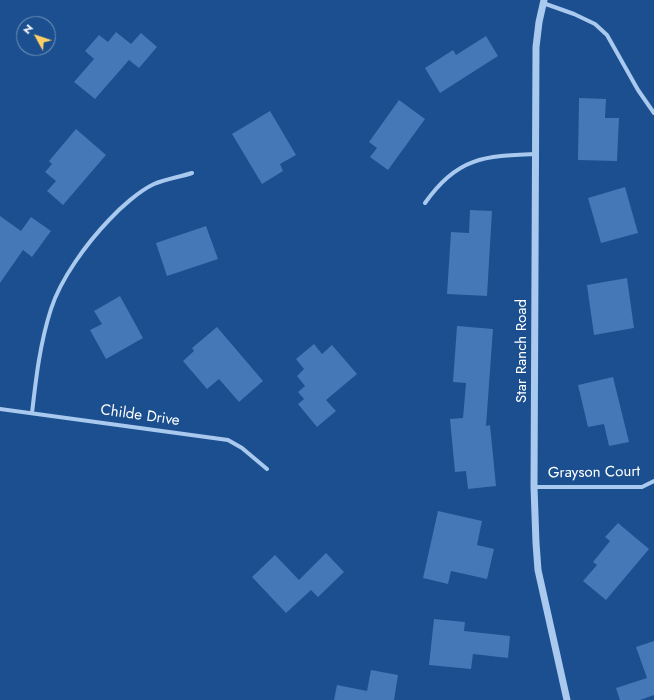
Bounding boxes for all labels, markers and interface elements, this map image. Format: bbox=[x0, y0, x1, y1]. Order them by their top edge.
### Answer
north arrow bbox=[16, 16, 56, 56]
text: N bbox=[19, 20, 37, 37]
street label: Star Ranch Road bbox=[513, 299, 531, 403]
street label: Childe Drive bbox=[99, 402, 181, 430]
street label: Grayson Court bbox=[548, 463, 640, 483]

